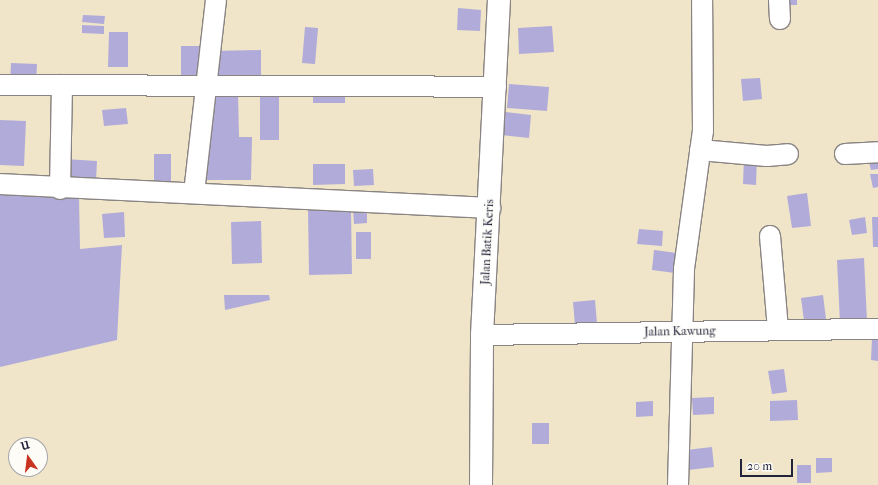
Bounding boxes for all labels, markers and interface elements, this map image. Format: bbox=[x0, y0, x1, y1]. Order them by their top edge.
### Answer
street label: Jalan Batik Keris bbox=[479, 199, 497, 285]
street label: Jalan Kawung bbox=[644, 324, 716, 340]
north arrow bbox=[8, 437, 48, 477]
text: U bbox=[19, 438, 31, 453]
scale bar bbox=[742, 451, 795, 477]
text: 20 m bbox=[747, 459, 772, 473]

